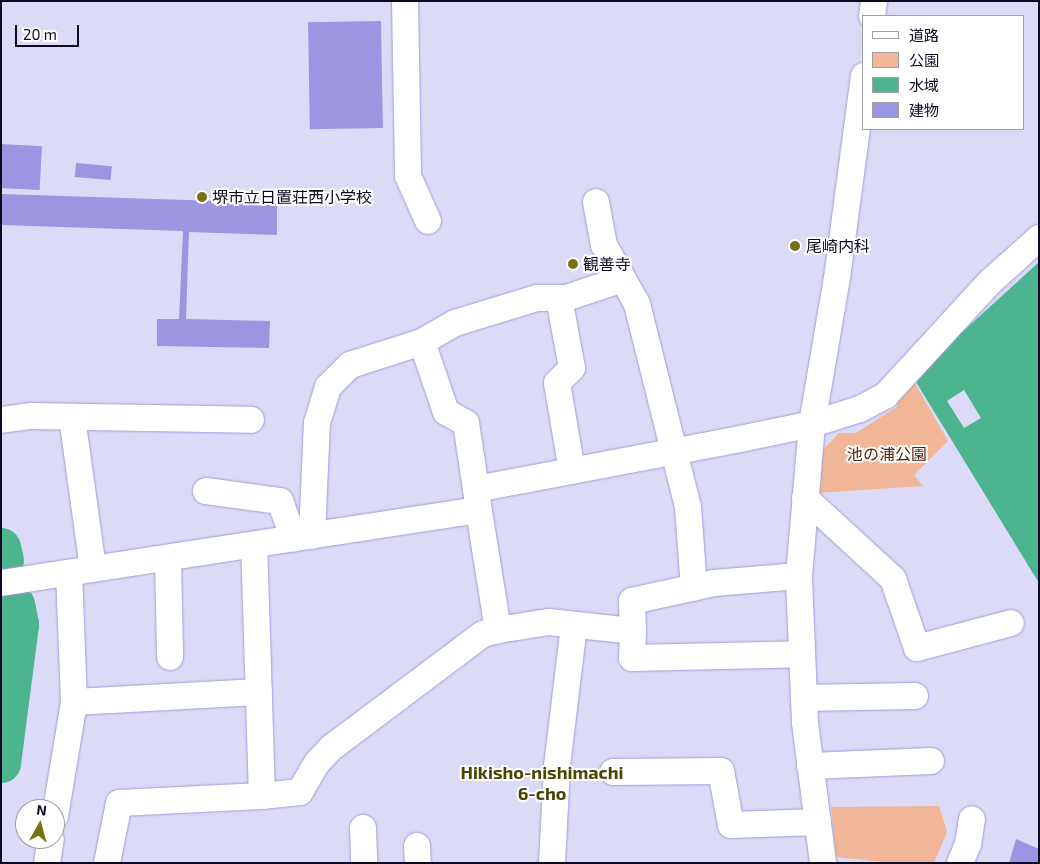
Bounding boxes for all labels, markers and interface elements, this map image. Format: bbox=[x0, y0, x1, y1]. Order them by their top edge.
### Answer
scale bar bbox=[18, 15, 81, 47]
legend bbox=[862, 15, 1025, 130]
text: 20 m bbox=[23, 25, 57, 43]
text: 道路 bbox=[909, 26, 939, 44]
text: 公園 bbox=[909, 51, 939, 69]
text: 水域 bbox=[909, 76, 939, 94]
text: 建物 bbox=[909, 101, 939, 119]
place label: 堺市立日置荘西小学校 bbox=[212, 187, 372, 207]
marker: 堺市立日置荘西小学校 bbox=[196, 191, 208, 203]
place label: 尾崎内科 bbox=[806, 236, 870, 256]
marker: 尾崎内科 bbox=[788, 239, 802, 253]
place label: 観善寺 bbox=[583, 254, 631, 274]
marker: 観善寺 bbox=[567, 258, 579, 270]
park label: 池の浦公園 bbox=[847, 444, 927, 464]
district label: Hikisho-nishimachi 6-cho bbox=[460, 762, 624, 804]
north arrow bbox=[15, 799, 65, 849]
text: N bbox=[36, 801, 48, 819]

